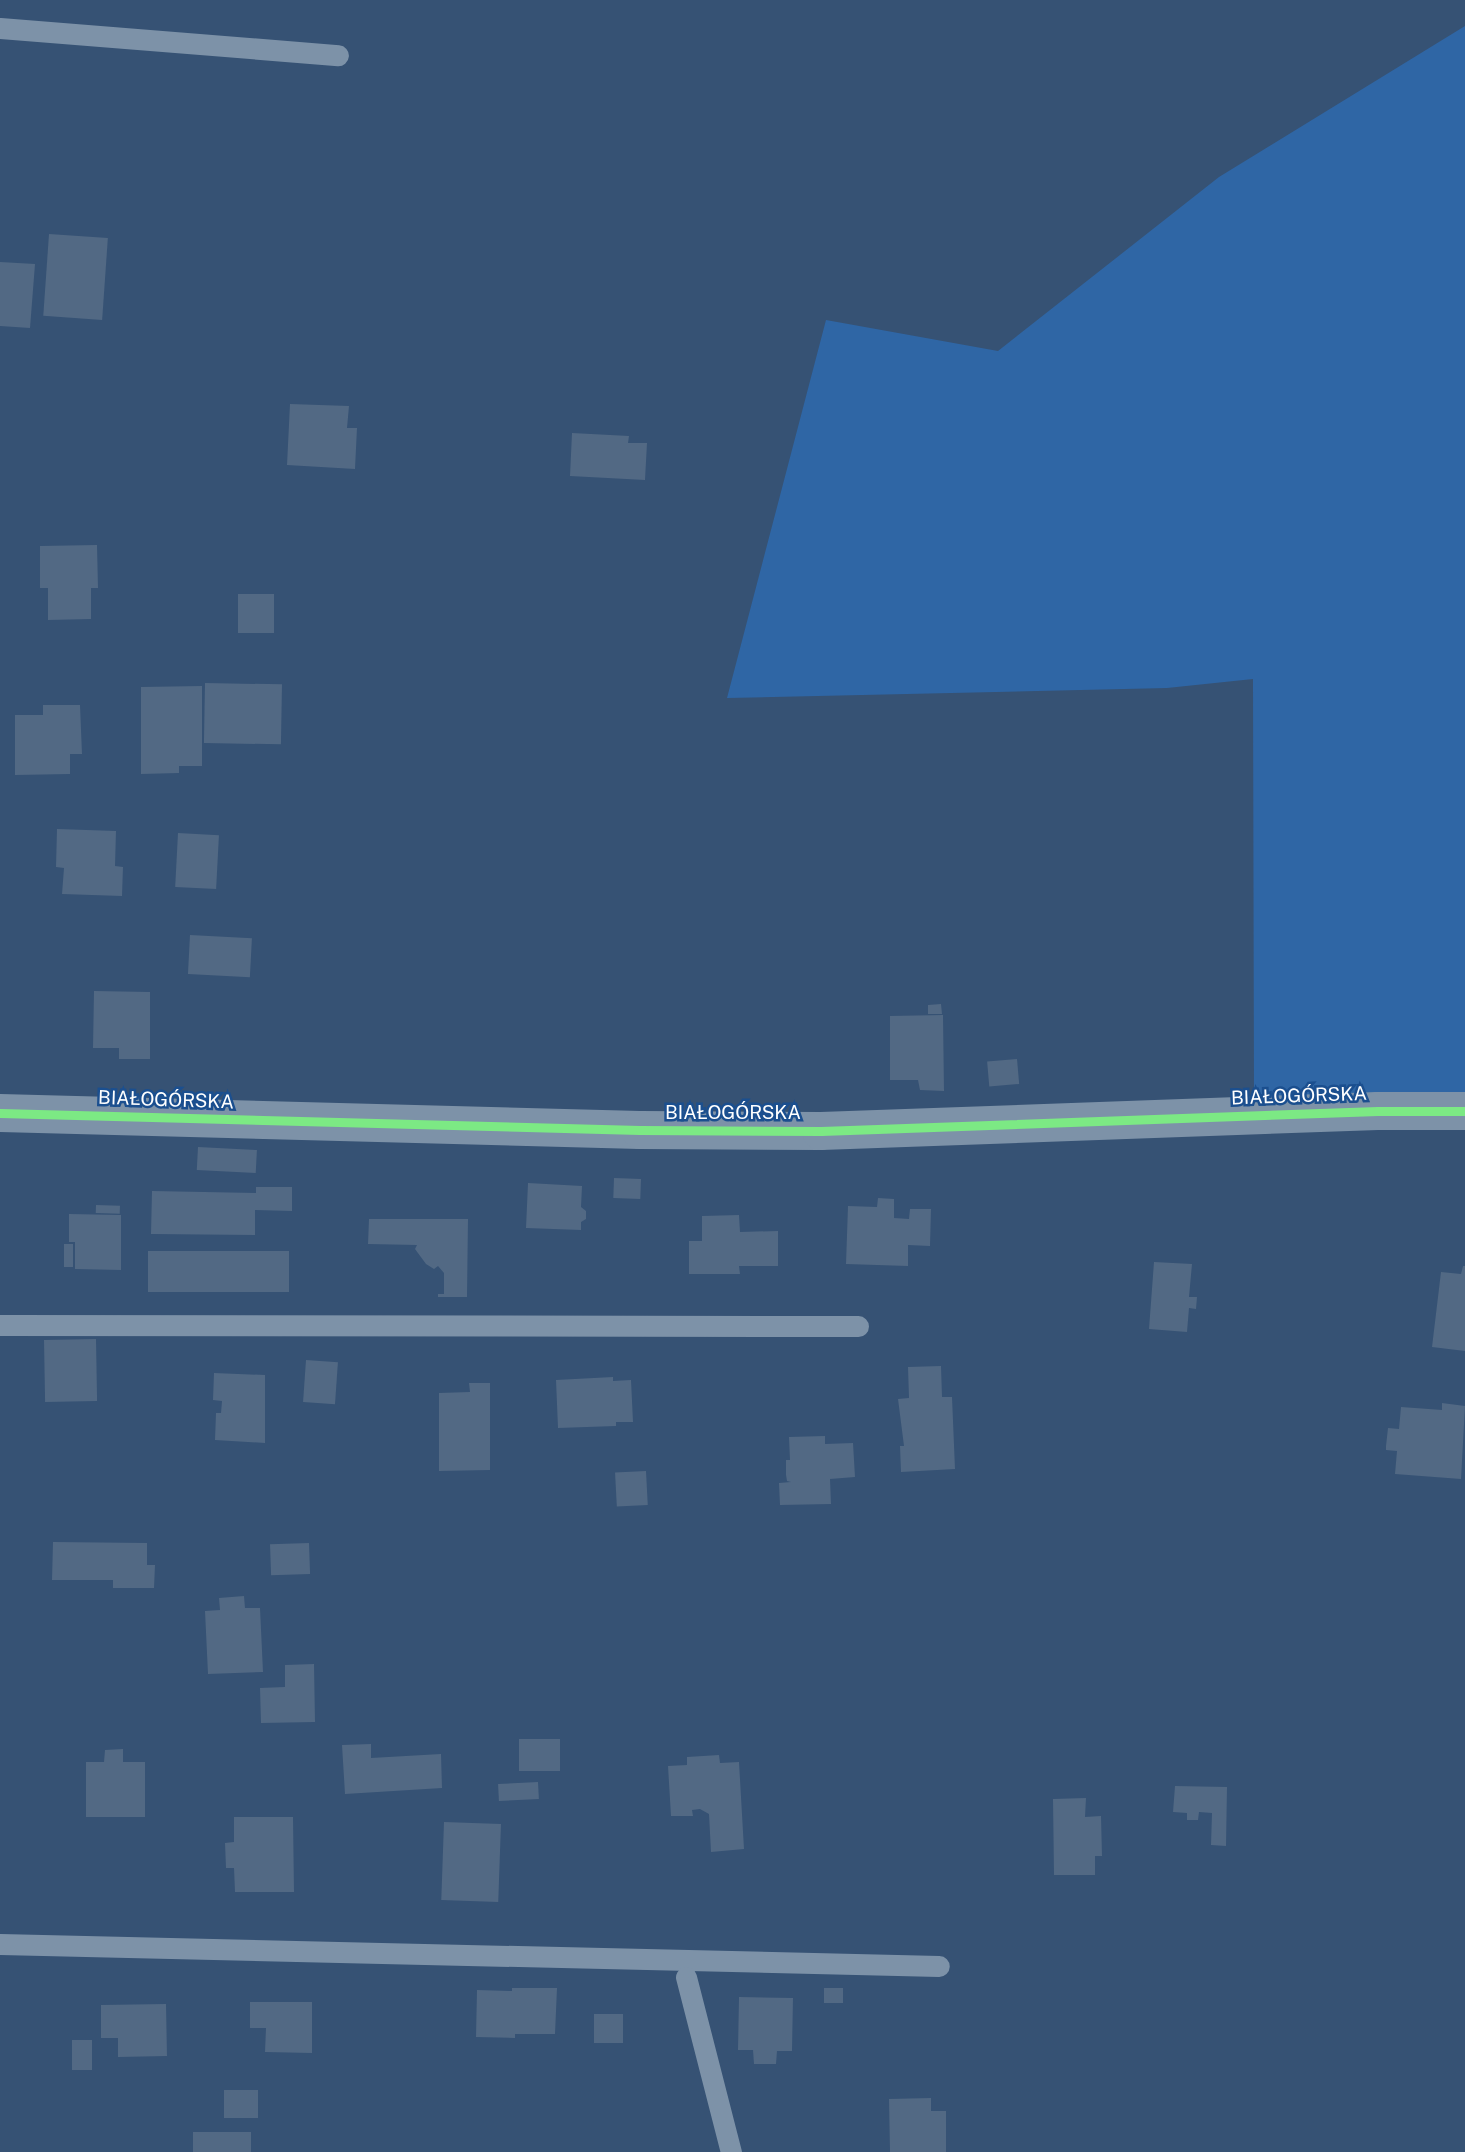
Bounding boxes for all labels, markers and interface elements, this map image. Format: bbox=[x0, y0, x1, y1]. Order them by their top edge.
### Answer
street label: BIAŁOGÓRSKA bbox=[1231, 1082, 1367, 1110]
street label: BIAŁOGÓRSKA bbox=[98, 1086, 234, 1114]
street label: BIAŁOGÓRSKA bbox=[665, 1102, 801, 1124]

